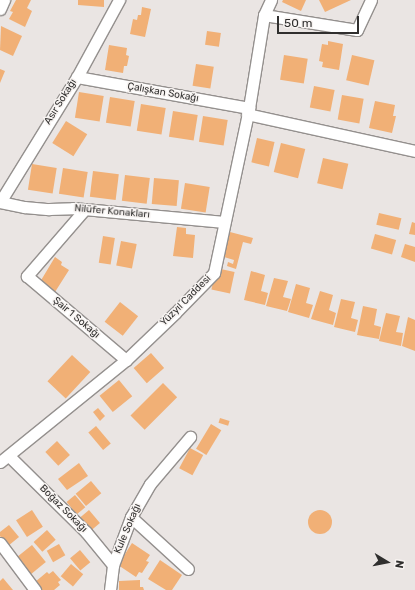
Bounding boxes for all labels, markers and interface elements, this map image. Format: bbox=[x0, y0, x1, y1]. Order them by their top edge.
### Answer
scale bar bbox=[279, 8, 361, 34]
text: 50 m bbox=[284, 16, 312, 30]
street label: Asır Sokağı bbox=[42, 77, 80, 127]
street label: Çalışkan Sokağı bbox=[126, 81, 200, 105]
street label: Nilüfer Konakları bbox=[74, 203, 150, 221]
street label: Yüzyıl Caddesi bbox=[158, 273, 214, 329]
street label: Şair 1 Sokağı bbox=[50, 295, 102, 341]
street label: Boğaz Sokağı bbox=[37, 483, 89, 535]
street label: Kule Sokağı bbox=[112, 502, 144, 556]
north arrow bbox=[367, 542, 407, 582]
text: N bbox=[392, 559, 406, 569]

